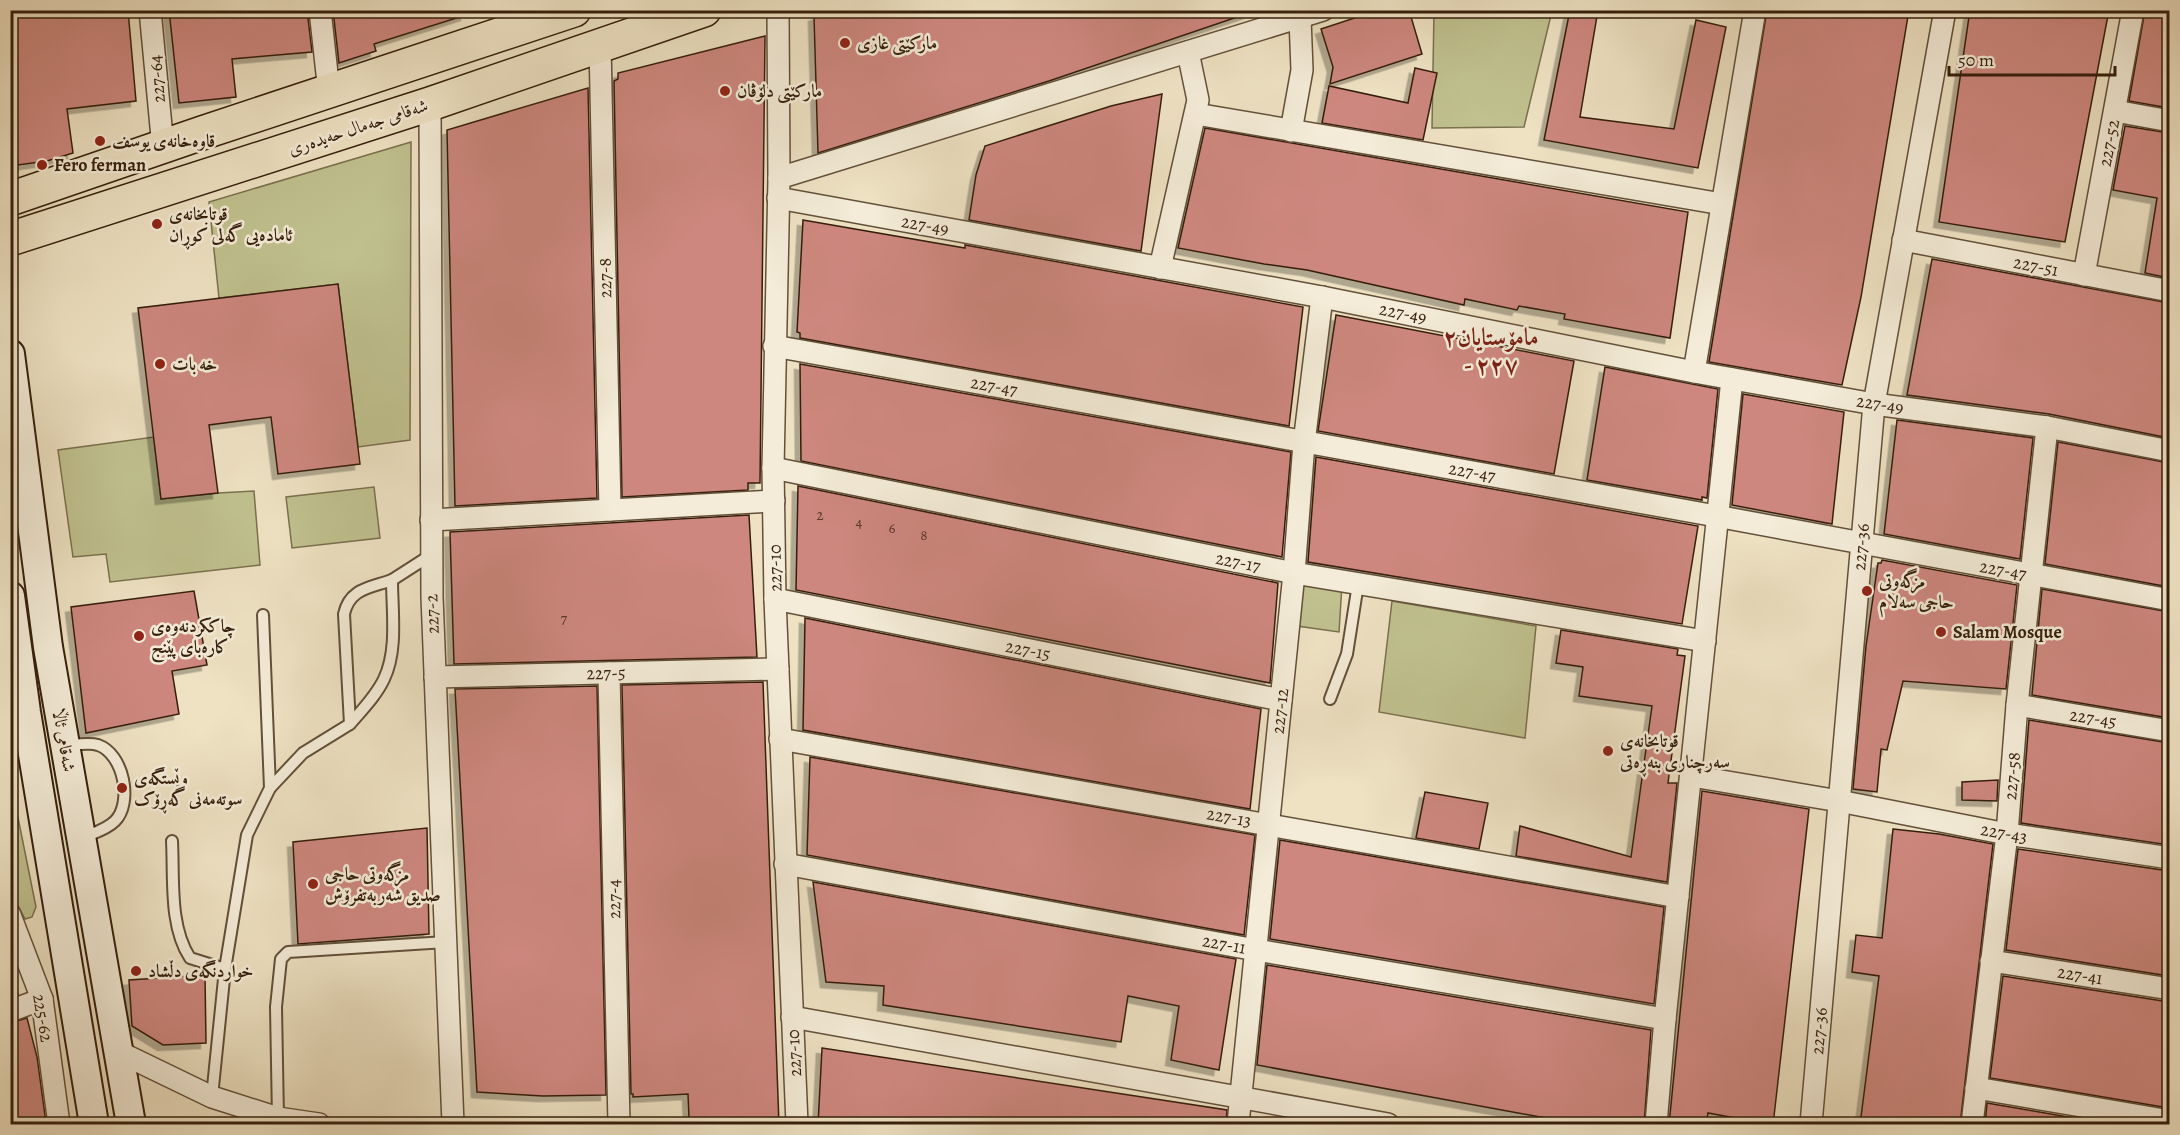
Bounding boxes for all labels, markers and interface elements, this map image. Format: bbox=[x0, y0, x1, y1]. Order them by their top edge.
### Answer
place label: ماركێتی غازی bbox=[857, 31, 937, 56]
marker: ماركێتی غازی bbox=[838, 36, 852, 50]
scale bar bbox=[1949, 39, 2116, 77]
text: 50 m bbox=[1958, 48, 1994, 72]
street label: 227-64 bbox=[143, 54, 171, 104]
place label: ماركێتی دلۆڤان bbox=[737, 79, 822, 104]
marker: ماركێتی دلۆڤان bbox=[718, 84, 732, 98]
street label: شەقامی جەمال حەیدەری bbox=[285, 93, 431, 161]
street label: 227-52 bbox=[2093, 117, 2125, 169]
place label: قاوەخانەی یوسف bbox=[112, 129, 215, 153]
marker: قاوەخانەی یوسف bbox=[93, 134, 107, 148]
place label: Fero ferman bbox=[54, 153, 146, 177]
marker: Fero ferman bbox=[35, 158, 49, 172]
place label: قوتابخانەی ئامادەیی گەلی کوڕان bbox=[169, 202, 293, 250]
street label: 227-49 bbox=[899, 209, 951, 241]
marker: قوتابخانەی ئامادەیی گەلی کوڕان bbox=[150, 217, 164, 231]
street label: 227-51 bbox=[2011, 250, 2061, 282]
street label: 227-8 bbox=[593, 258, 617, 298]
street label: 227-49 bbox=[1377, 297, 1429, 329]
district label: مامۆستایان٢ - ٢٢٧ bbox=[1443, 321, 1539, 381]
place label: خه بات bbox=[172, 352, 217, 376]
marker: خه بات bbox=[153, 357, 167, 371]
street label: 227-47 bbox=[969, 370, 1020, 402]
street label: 227-49 bbox=[1854, 388, 1906, 420]
street label: 227-47 bbox=[1447, 456, 1498, 488]
house number: 2 bbox=[816, 505, 824, 525]
house number: 4 bbox=[856, 512, 863, 532]
house number: 6 bbox=[889, 518, 896, 538]
street label: 227-36 bbox=[1847, 522, 1875, 572]
house number: 8 bbox=[920, 525, 928, 545]
street label: 227-10 bbox=[763, 544, 787, 592]
street label: 227-17 bbox=[1214, 546, 1263, 578]
street label: 227-47 bbox=[1978, 554, 2029, 586]
place label: مزگەوتی حاجی سەلام bbox=[1878, 568, 1954, 618]
marker: مزگەوتی حاجی سەلام bbox=[1860, 584, 1874, 598]
street label: 227-2 bbox=[419, 593, 445, 634]
house number: 7 bbox=[561, 609, 568, 629]
place label: چاككردنەوەی كارەبای پێنج bbox=[151, 614, 236, 663]
place label: Salam Mosque bbox=[1953, 620, 2062, 644]
marker: Salam Mosque bbox=[1934, 625, 1948, 639]
marker: چاككردنەوەی كارەبای پێنج bbox=[132, 629, 146, 643]
street label: 227-15 bbox=[1003, 634, 1053, 666]
street label: 227-5 bbox=[586, 661, 626, 685]
street label: 227-12 bbox=[1266, 686, 1294, 735]
street label: 227-45 bbox=[2068, 702, 2118, 734]
street label: شه‌قامی ئاڵا bbox=[47, 706, 81, 774]
place label: قوتابخانەی سەرچناری بنەڕەتی bbox=[1619, 729, 1730, 777]
marker: قوتابخانەی سەرچناری بنەڕەتی bbox=[1601, 744, 1615, 758]
street label: 227-58 bbox=[1998, 751, 2026, 801]
place label: وێستگەی سوتەمەنی گەڕۆک bbox=[134, 766, 242, 814]
marker: وێستگەی سوتەمەنی گەڕۆک bbox=[115, 781, 129, 795]
street label: 227-13 bbox=[1205, 801, 1253, 833]
street label: 227-43 bbox=[1979, 817, 2029, 849]
place label: مزگەوتی حاجی صدیق شەربەتفرۆش bbox=[324, 861, 441, 907]
marker: مزگەوتی حاجی صدیق شەربەتفرۆش bbox=[306, 877, 320, 891]
street label: 227-4 bbox=[602, 879, 626, 919]
street label: 227-11 bbox=[1200, 928, 1248, 960]
place label: خواردنگەی دڵشاد bbox=[148, 959, 254, 983]
street label: 227-41 bbox=[2055, 960, 2105, 990]
marker: خواردنگەی دڵشاد bbox=[129, 964, 143, 978]
street label: 225-62 bbox=[27, 992, 59, 1044]
street label: 227-36 bbox=[1805, 1006, 1833, 1056]
street label: 227-10 bbox=[781, 1029, 807, 1077]

